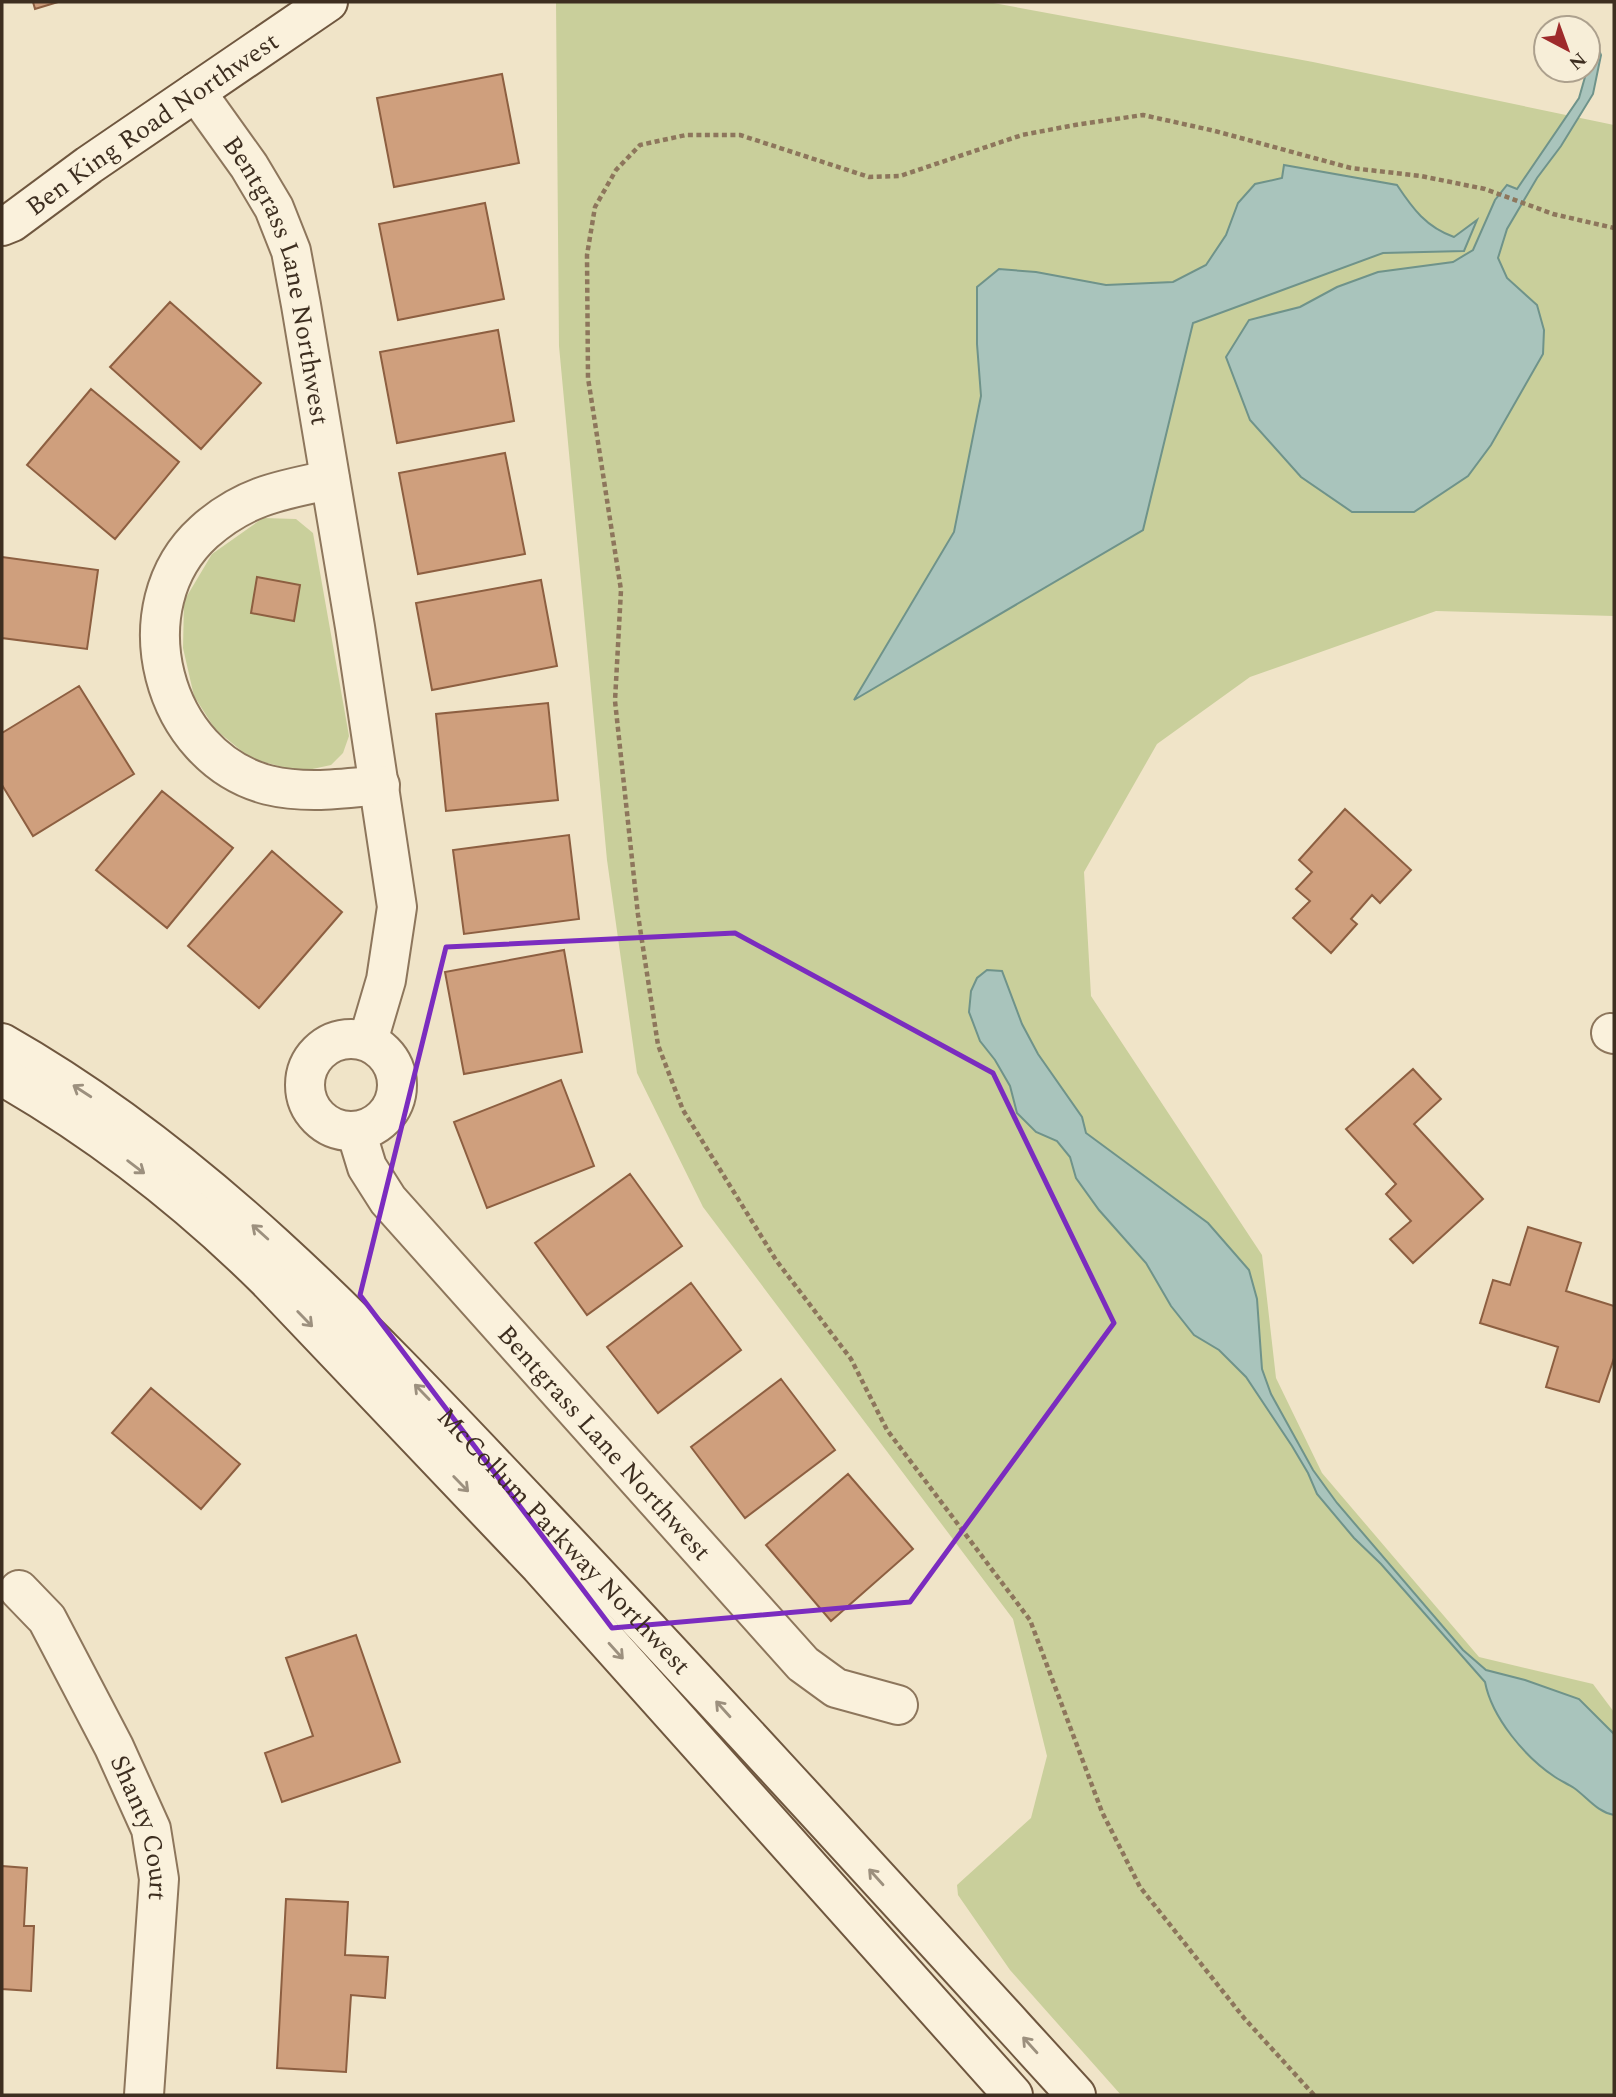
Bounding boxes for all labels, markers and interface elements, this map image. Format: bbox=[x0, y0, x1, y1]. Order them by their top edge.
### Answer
north arrow bbox=[1532, 14, 1602, 84]
street label: Ben King Road Northwest bbox=[17, 22, 287, 226]
text: N bbox=[1562, 45, 1593, 77]
street label: Bentgrass Lane Northwest bbox=[212, 128, 340, 428]
one-way arrow bbox=[72, 1084, 92, 1098]
one-way arrow bbox=[126, 1159, 145, 1174]
one-way arrow bbox=[251, 1224, 269, 1240]
one-way arrow bbox=[296, 1310, 313, 1327]
street label: Bentgrass Lane Northwest bbox=[487, 1316, 721, 1570]
one-way arrow bbox=[413, 1383, 430, 1400]
street label: McCollum Parkway Northwest bbox=[427, 1398, 700, 1684]
one-way arrow bbox=[453, 1475, 470, 1492]
one-way arrow bbox=[608, 1642, 624, 1660]
one-way arrow bbox=[714, 1701, 731, 1718]
street label: Shanty Court bbox=[99, 1749, 178, 1902]
one-way arrow bbox=[868, 1869, 885, 1886]
one-way arrow bbox=[1022, 2036, 1038, 2054]

